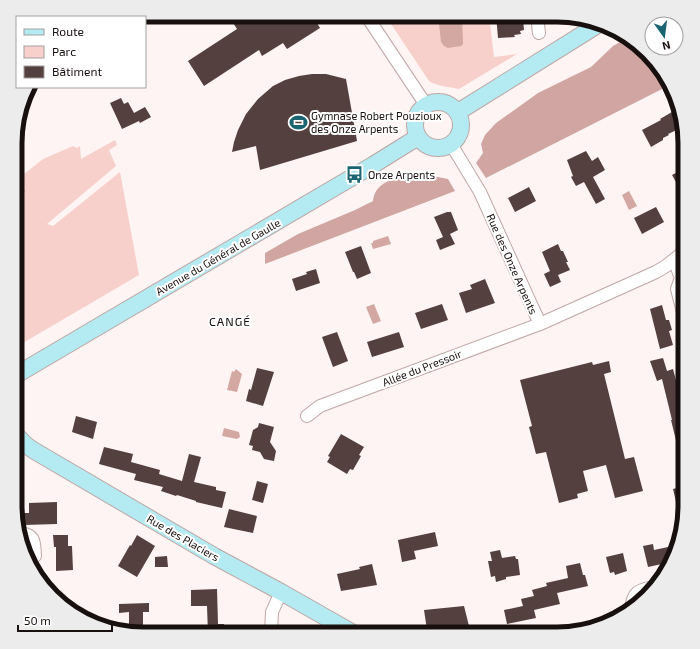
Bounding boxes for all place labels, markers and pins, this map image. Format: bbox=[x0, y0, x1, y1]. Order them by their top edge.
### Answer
place label: Gymnase Robert Pouzioux des Onze Arpents bbox=[311, 109, 442, 135]
sports icon: Gymnase Robert Pouzioux des Onze Arpents bbox=[288, 112, 308, 132]
bus stop icon: Onze Arpents bbox=[345, 165, 365, 185]
place label: Onze Arpents bbox=[368, 168, 436, 181]

